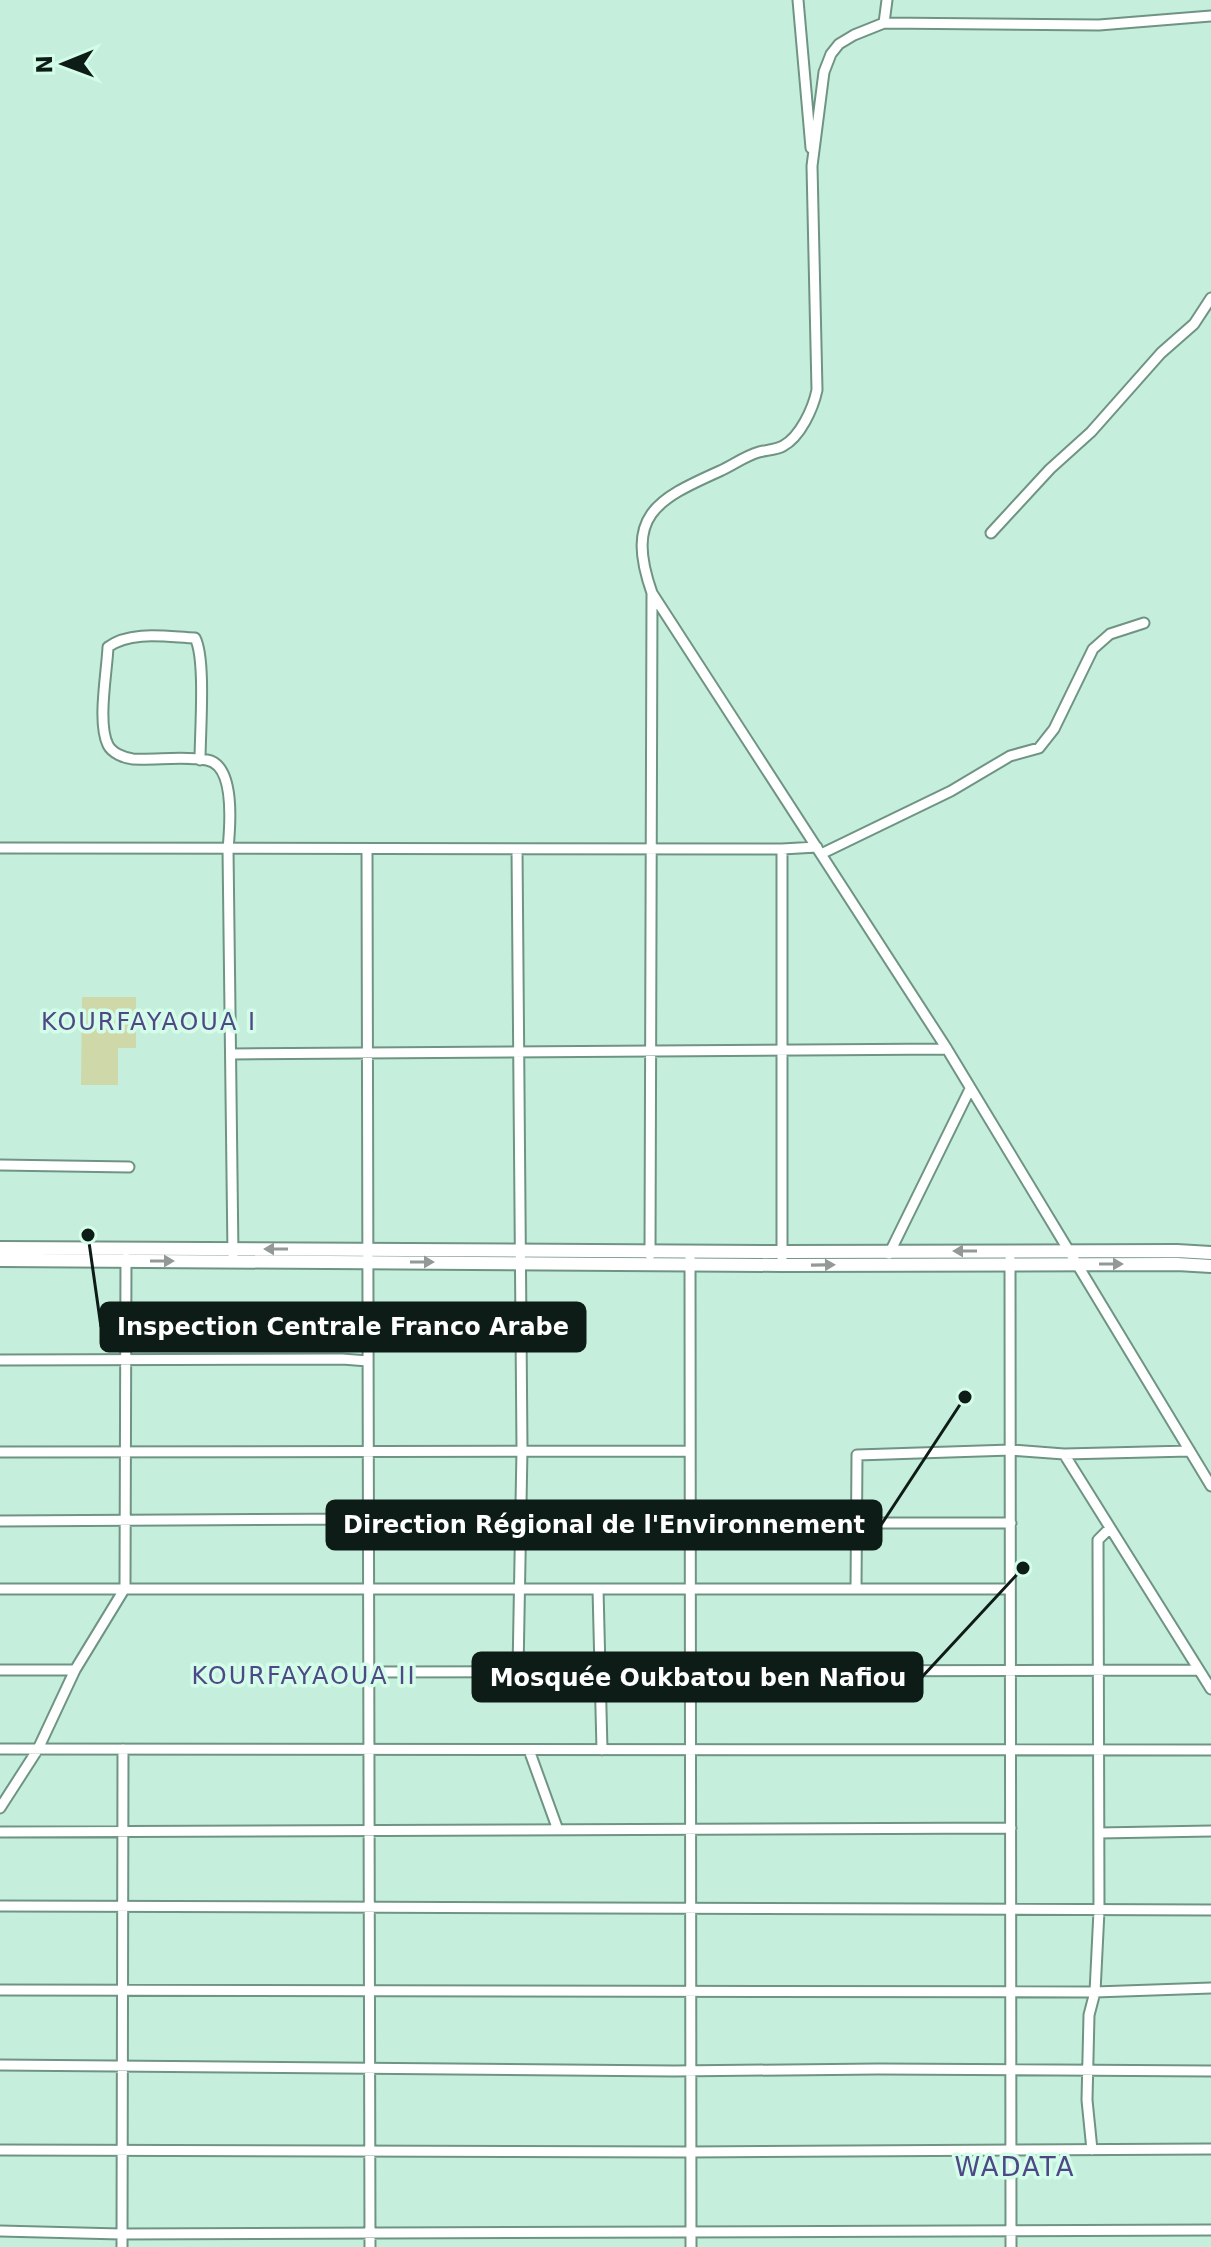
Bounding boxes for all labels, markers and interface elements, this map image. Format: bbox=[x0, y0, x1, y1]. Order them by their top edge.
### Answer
north arrow bbox=[24, 24, 104, 104]
text: N bbox=[32, 55, 57, 74]
district label: KOURFAYAOUA I bbox=[41, 1008, 257, 1036]
one-way arrow bbox=[263, 1243, 288, 1255]
one-way arrow bbox=[952, 1245, 977, 1257]
one-way arrow bbox=[150, 1255, 175, 1267]
one-way arrow bbox=[410, 1256, 435, 1268]
one-way arrow bbox=[1099, 1258, 1124, 1270]
one-way arrow bbox=[811, 1259, 836, 1271]
callout: Inspection Centrale Franco Arabe bbox=[101, 1303, 585, 1351]
text: Inspection Centrale Franco Arabe bbox=[117, 1313, 569, 1341]
callout: Direction Régional de l'Environnement bbox=[327, 1501, 881, 1549]
text: Direction Régional de l'Environnement bbox=[343, 1511, 865, 1539]
callout: Mosquée Oukbatou ben Nafiou bbox=[473, 1653, 922, 1701]
district label: KOURFAYAOUA II bbox=[191, 1662, 417, 1690]
text: Mosquée Oukbatou ben Nafiou bbox=[490, 1664, 906, 1692]
district label: WADATA bbox=[954, 2152, 1076, 2182]

